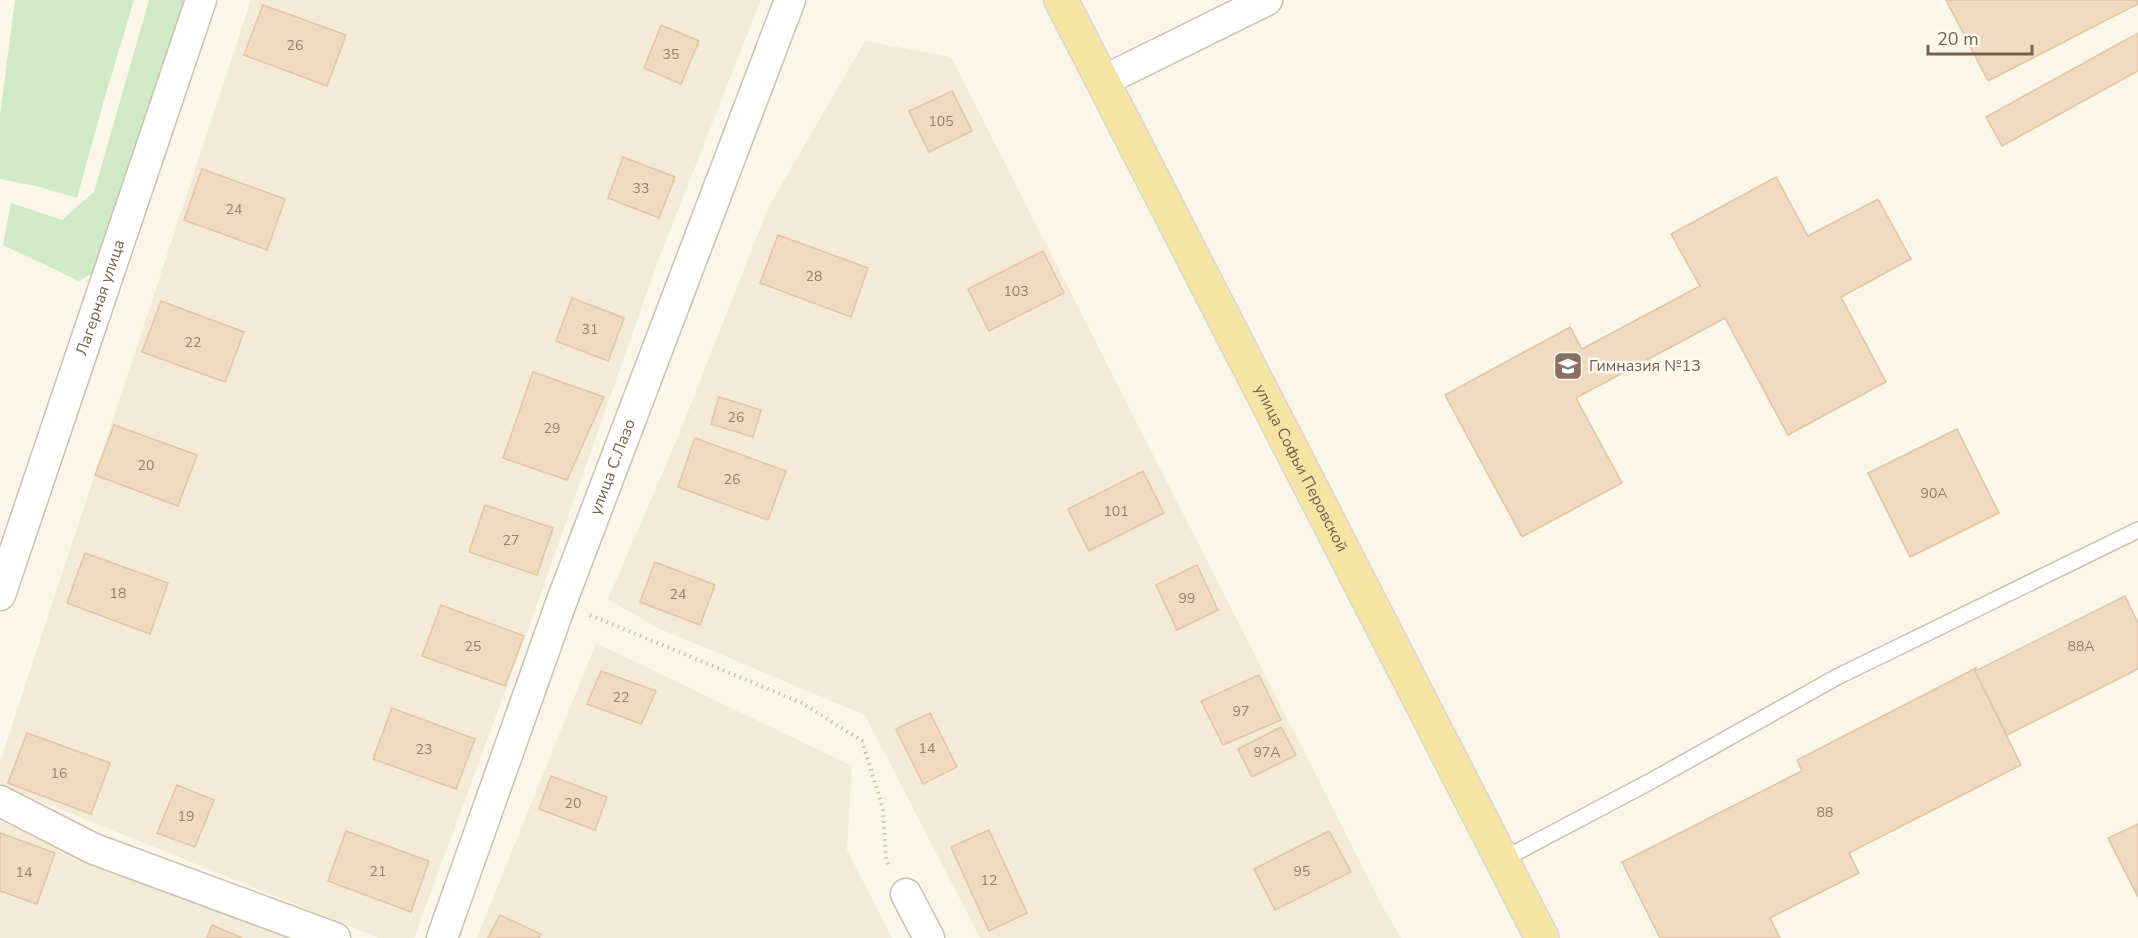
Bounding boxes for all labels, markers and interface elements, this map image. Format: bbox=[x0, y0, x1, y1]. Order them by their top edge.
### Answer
scale bar bbox=[1928, 18, 2032, 56]
text: 20 m bbox=[1937, 27, 1979, 51]
house number: 26 bbox=[287, 36, 303, 55]
house number: 35 bbox=[663, 45, 679, 64]
house number: 105 bbox=[928, 112, 954, 131]
house number: 33 bbox=[633, 179, 649, 198]
house number: 24 bbox=[226, 200, 242, 219]
street label: Лагерная улица bbox=[71, 237, 130, 358]
house number: 28 bbox=[806, 267, 822, 286]
house number: 103 bbox=[1003, 282, 1029, 301]
house number: 31 bbox=[582, 320, 598, 339]
house number: 22 bbox=[185, 333, 201, 352]
school or university icon: Гимназия №13 bbox=[1552, 350, 1584, 382]
place label: Гимназия №13 bbox=[1589, 355, 1701, 377]
street label: улица Софьи Перовской bbox=[1249, 380, 1353, 556]
house number: 26 bbox=[728, 408, 744, 427]
street label: улица С.Лазо bbox=[584, 416, 641, 518]
house number: 29 bbox=[544, 419, 560, 438]
house number: 20 bbox=[138, 456, 154, 475]
house number: 26 bbox=[724, 470, 740, 489]
house number: 90А bbox=[1920, 484, 1948, 503]
house number: 101 bbox=[1103, 502, 1129, 521]
house number: 27 bbox=[503, 531, 519, 550]
house number: 18 bbox=[110, 584, 126, 603]
house number: 24 bbox=[670, 585, 686, 604]
house number: 99 bbox=[1179, 589, 1195, 608]
house number: 25 bbox=[465, 637, 481, 656]
house number: 88А bbox=[2067, 637, 2095, 656]
house number: 22 bbox=[613, 688, 629, 707]
house number: 97 bbox=[1233, 702, 1249, 721]
house number: 14 bbox=[919, 739, 935, 758]
house number: 23 bbox=[416, 740, 432, 759]
house number: 97А bbox=[1253, 743, 1281, 762]
house number: 16 bbox=[51, 764, 67, 783]
house number: 20 bbox=[565, 794, 581, 813]
house number: 88 bbox=[1817, 803, 1833, 822]
house number: 19 bbox=[178, 807, 194, 826]
house number: 21 bbox=[370, 862, 386, 881]
house number: 95 bbox=[1294, 862, 1310, 881]
house number: 14 bbox=[16, 863, 32, 882]
house number: 12 bbox=[981, 871, 997, 890]

